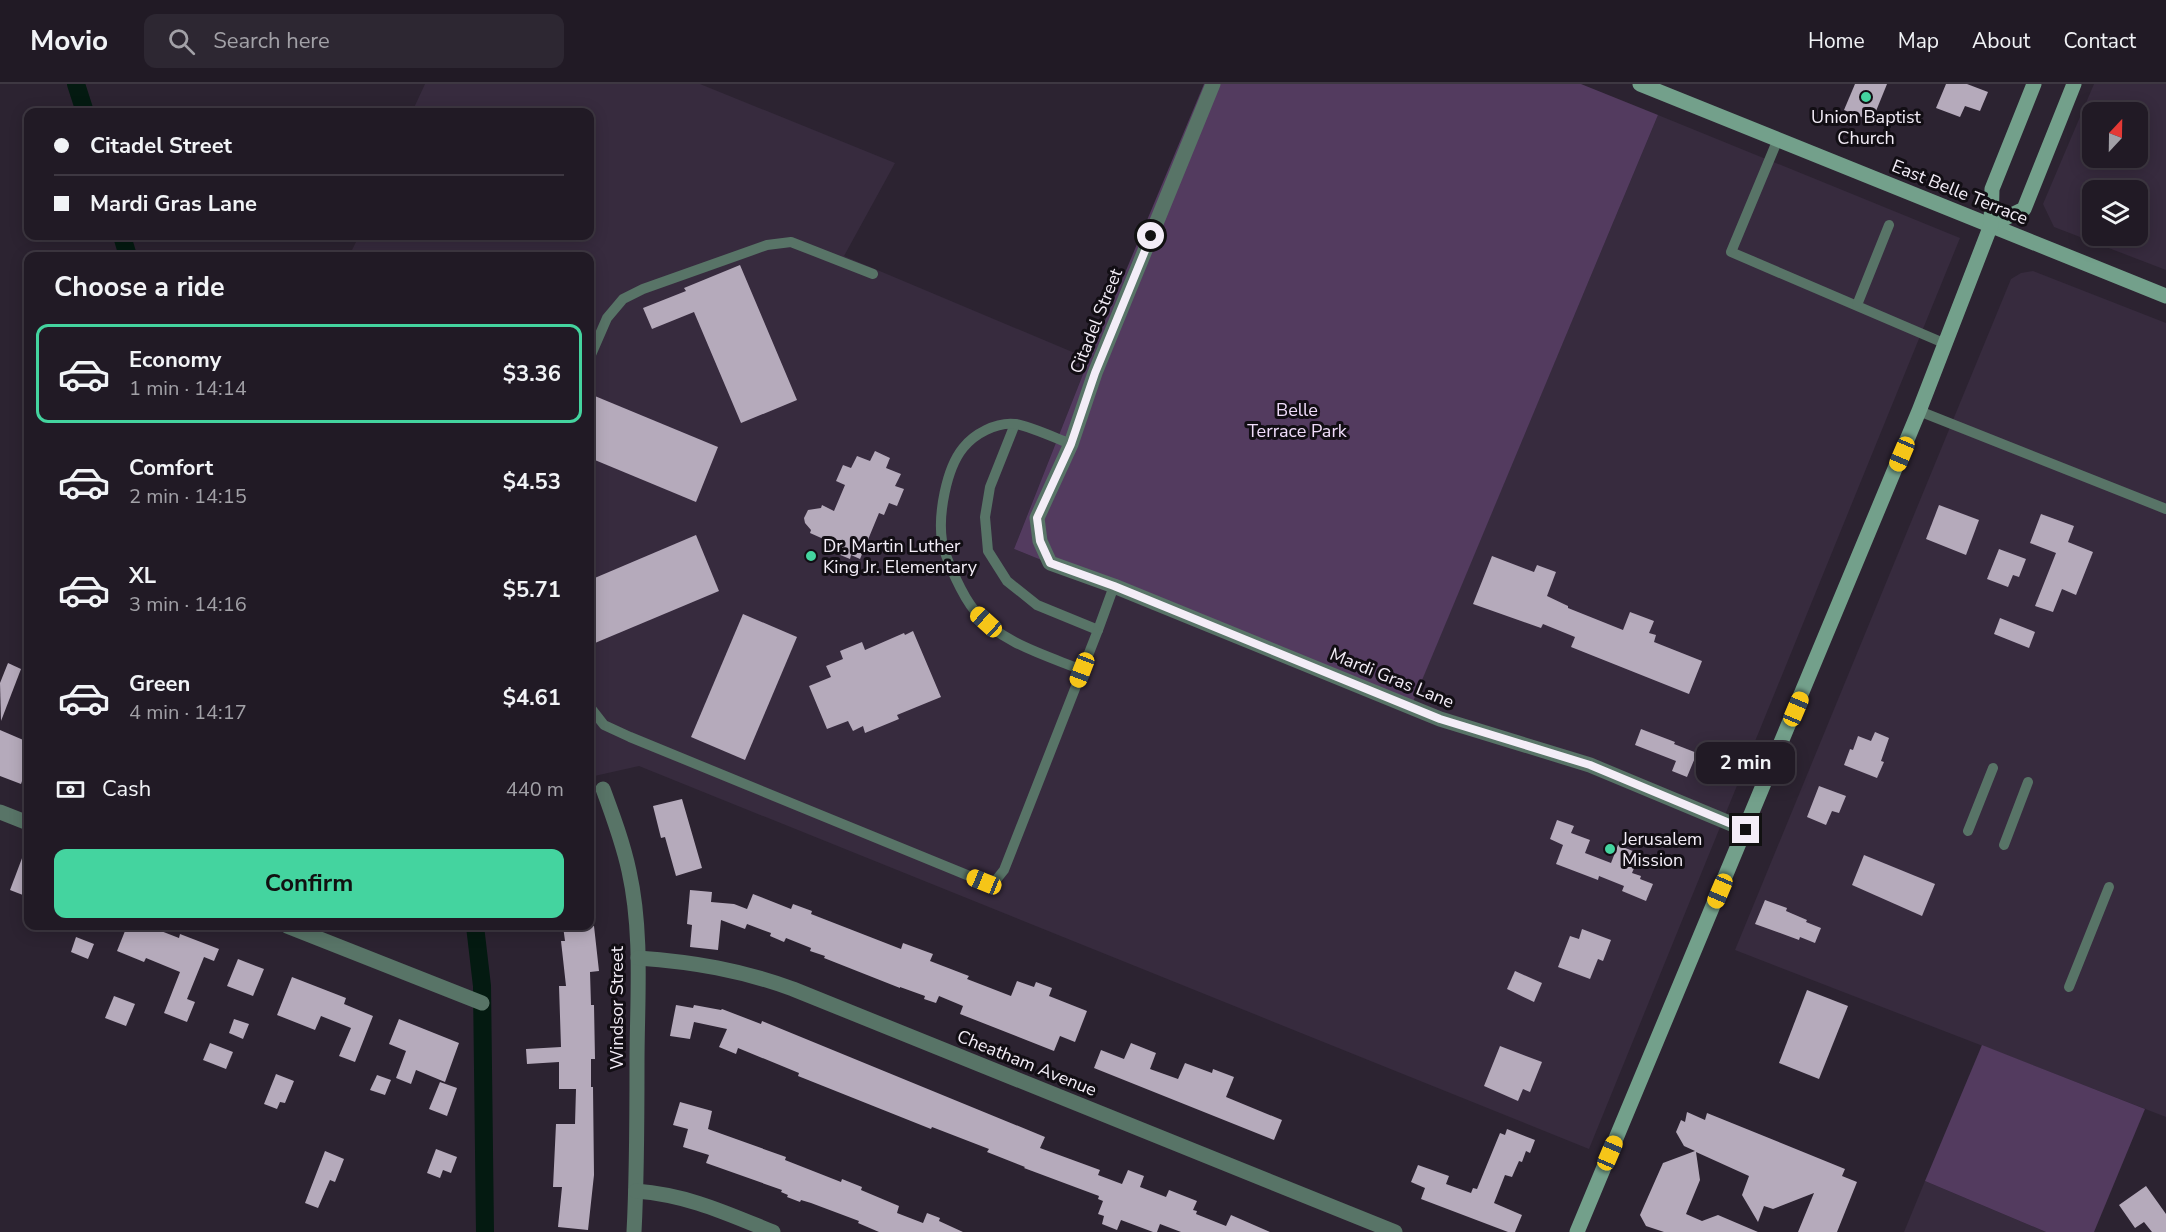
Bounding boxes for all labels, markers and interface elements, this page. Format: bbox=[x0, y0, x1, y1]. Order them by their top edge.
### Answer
search box bbox=[144, 14, 564, 68]
text: Movio bbox=[30, 22, 108, 60]
icon: search bbox=[165, 25, 198, 58]
text: Search here bbox=[213, 26, 330, 56]
text: Home bbox=[1808, 27, 1865, 55]
text: Map bbox=[1898, 27, 1939, 55]
text: About bbox=[1972, 27, 2030, 55]
text: Contact bbox=[2063, 27, 2136, 55]
marker: Union Baptist Church bbox=[1859, 90, 1873, 104]
north arrow bbox=[2082, 102, 2148, 168]
map controls bbox=[2082, 102, 2148, 246]
place label: Union Baptist Church bbox=[1811, 105, 1922, 150]
text: Citadel Street bbox=[90, 131, 232, 161]
street label: East Belle Terrace bbox=[1888, 154, 2032, 230]
button: layers bbox=[2082, 180, 2148, 246]
text: Mardi Gras Lane bbox=[90, 189, 257, 219]
route start bbox=[1137, 222, 1164, 249]
street label: Citadel Street bbox=[1064, 264, 1128, 377]
text: Choose a ride bbox=[54, 269, 225, 306]
text: Economy bbox=[129, 345, 221, 375]
icon: car bbox=[57, 347, 111, 401]
text: $3.36 bbox=[503, 359, 561, 389]
text: 1 min · 14:14 bbox=[129, 375, 247, 402]
park label: Belle Terrace Park bbox=[1247, 398, 1348, 443]
car bbox=[1887, 434, 1917, 474]
text: Comfort bbox=[129, 453, 213, 483]
icon: car bbox=[57, 455, 111, 509]
text: $4.53 bbox=[503, 467, 561, 497]
text: 2 min · 14:15 bbox=[129, 483, 247, 510]
place label: Dr. Martin Luther King Jr. Elementary bbox=[823, 534, 978, 579]
marker: Dr. Martin Luther King Jr. Elementary bbox=[804, 549, 818, 563]
text: XL bbox=[129, 561, 156, 591]
icon: car bbox=[57, 563, 111, 617]
text: $5.71 bbox=[503, 575, 561, 605]
text: 3 min · 14:16 bbox=[129, 591, 247, 618]
car bbox=[967, 603, 1005, 641]
street label: Mardi Gras Lane bbox=[1326, 642, 1458, 714]
car bbox=[1067, 650, 1097, 690]
text: Green bbox=[129, 669, 190, 699]
icon: car bbox=[57, 671, 111, 725]
text: $4.61 bbox=[503, 683, 561, 713]
car bbox=[1781, 689, 1811, 729]
text: 4 min · 14:17 bbox=[129, 699, 247, 726]
callout: 2 min bbox=[1696, 743, 1796, 785]
text: 2 min bbox=[1720, 749, 1771, 776]
icon: cash bbox=[54, 773, 87, 806]
text: Cash bbox=[102, 774, 151, 804]
text: 440 m bbox=[506, 776, 564, 803]
route end bbox=[1732, 816, 1759, 843]
place label: Jerusalem Mission bbox=[1621, 827, 1702, 872]
marker: Jerusalem Mission bbox=[1603, 842, 1617, 856]
button: Confirm bbox=[54, 849, 564, 918]
car bbox=[964, 867, 1004, 897]
car bbox=[1705, 871, 1735, 911]
street label: Windsor Street bbox=[605, 946, 629, 1070]
street label: Cheatham Avenue bbox=[954, 1024, 1100, 1102]
car bbox=[1595, 1133, 1625, 1173]

